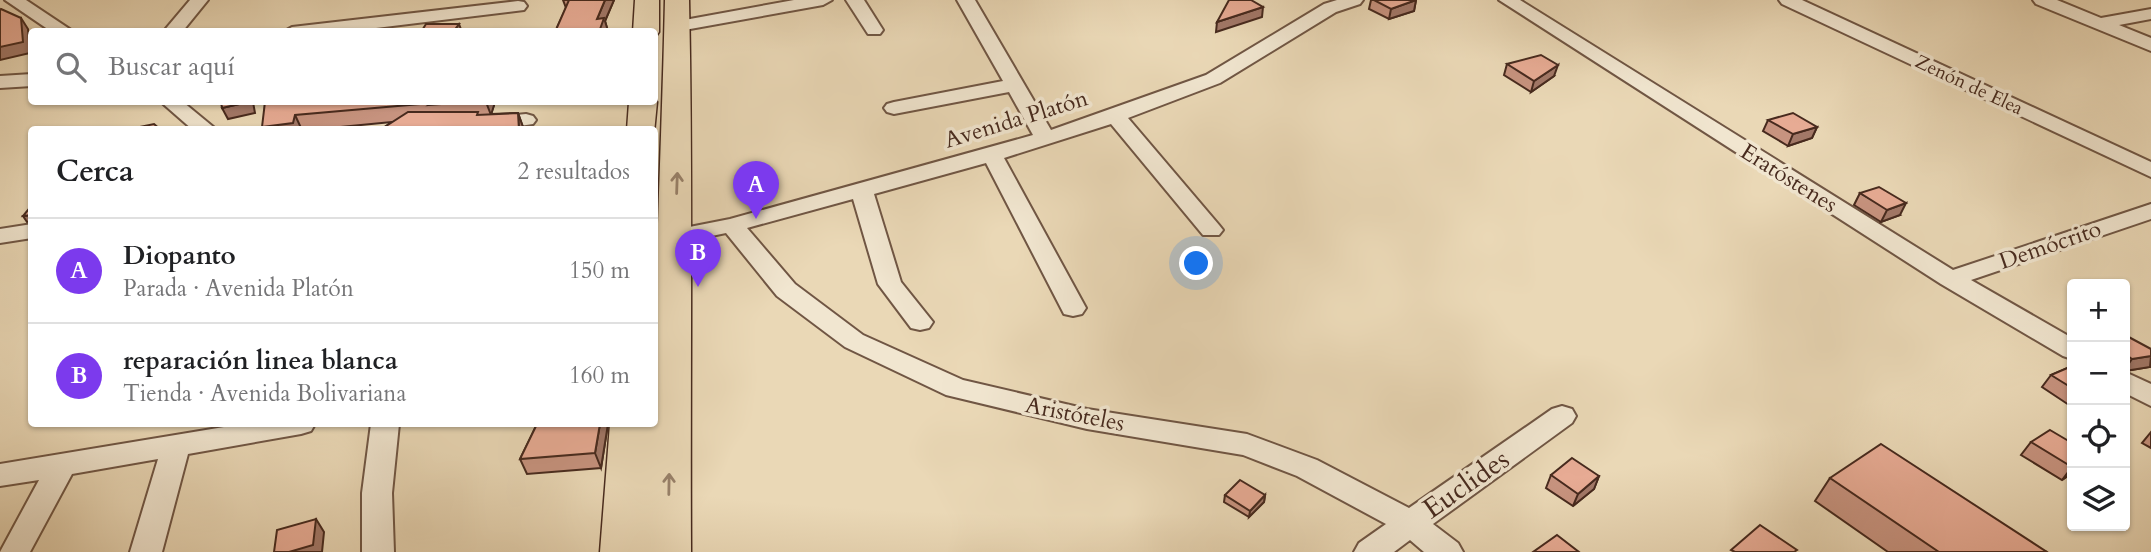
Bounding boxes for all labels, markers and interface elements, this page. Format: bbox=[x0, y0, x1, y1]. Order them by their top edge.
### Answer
search box bbox=[28, 28, 658, 105]
icon: search bbox=[52, 48, 90, 86]
text: Buscar aquí bbox=[108, 49, 235, 84]
street label: Zenón de Elea bbox=[1911, 49, 2027, 121]
street label: Avenida Platón bbox=[940, 82, 1092, 156]
street label: Eratóstenes bbox=[1735, 136, 1843, 220]
text: Cerca bbox=[56, 151, 134, 192]
text: 2 resultados bbox=[517, 156, 630, 187]
pin: A bbox=[733, 161, 779, 219]
one-way arrow bbox=[670, 172, 683, 195]
street label: Demócrito bbox=[1995, 213, 2105, 277]
pin: B bbox=[675, 229, 721, 287]
text: Diopanto bbox=[123, 238, 236, 273]
your location bbox=[1179, 246, 1213, 280]
text: A bbox=[70, 255, 88, 286]
text: 150 m bbox=[569, 255, 630, 286]
text: Parada · Avenida Platón bbox=[123, 273, 354, 304]
map controls bbox=[2067, 279, 2130, 531]
button: + bbox=[2067, 279, 2130, 342]
button: − bbox=[2067, 342, 2130, 405]
text: reparación linea blanca bbox=[123, 343, 398, 378]
text: B bbox=[71, 360, 87, 391]
text: 160 m bbox=[569, 360, 630, 391]
text: Tienda · Avenida Bolivariana bbox=[123, 378, 406, 409]
street label: Aristóteles bbox=[1023, 389, 1127, 439]
button: locate bbox=[2067, 405, 2130, 468]
street label: Euclides bbox=[1415, 441, 1517, 527]
button: layers bbox=[2067, 468, 2130, 531]
one-way arrow bbox=[663, 473, 676, 496]

